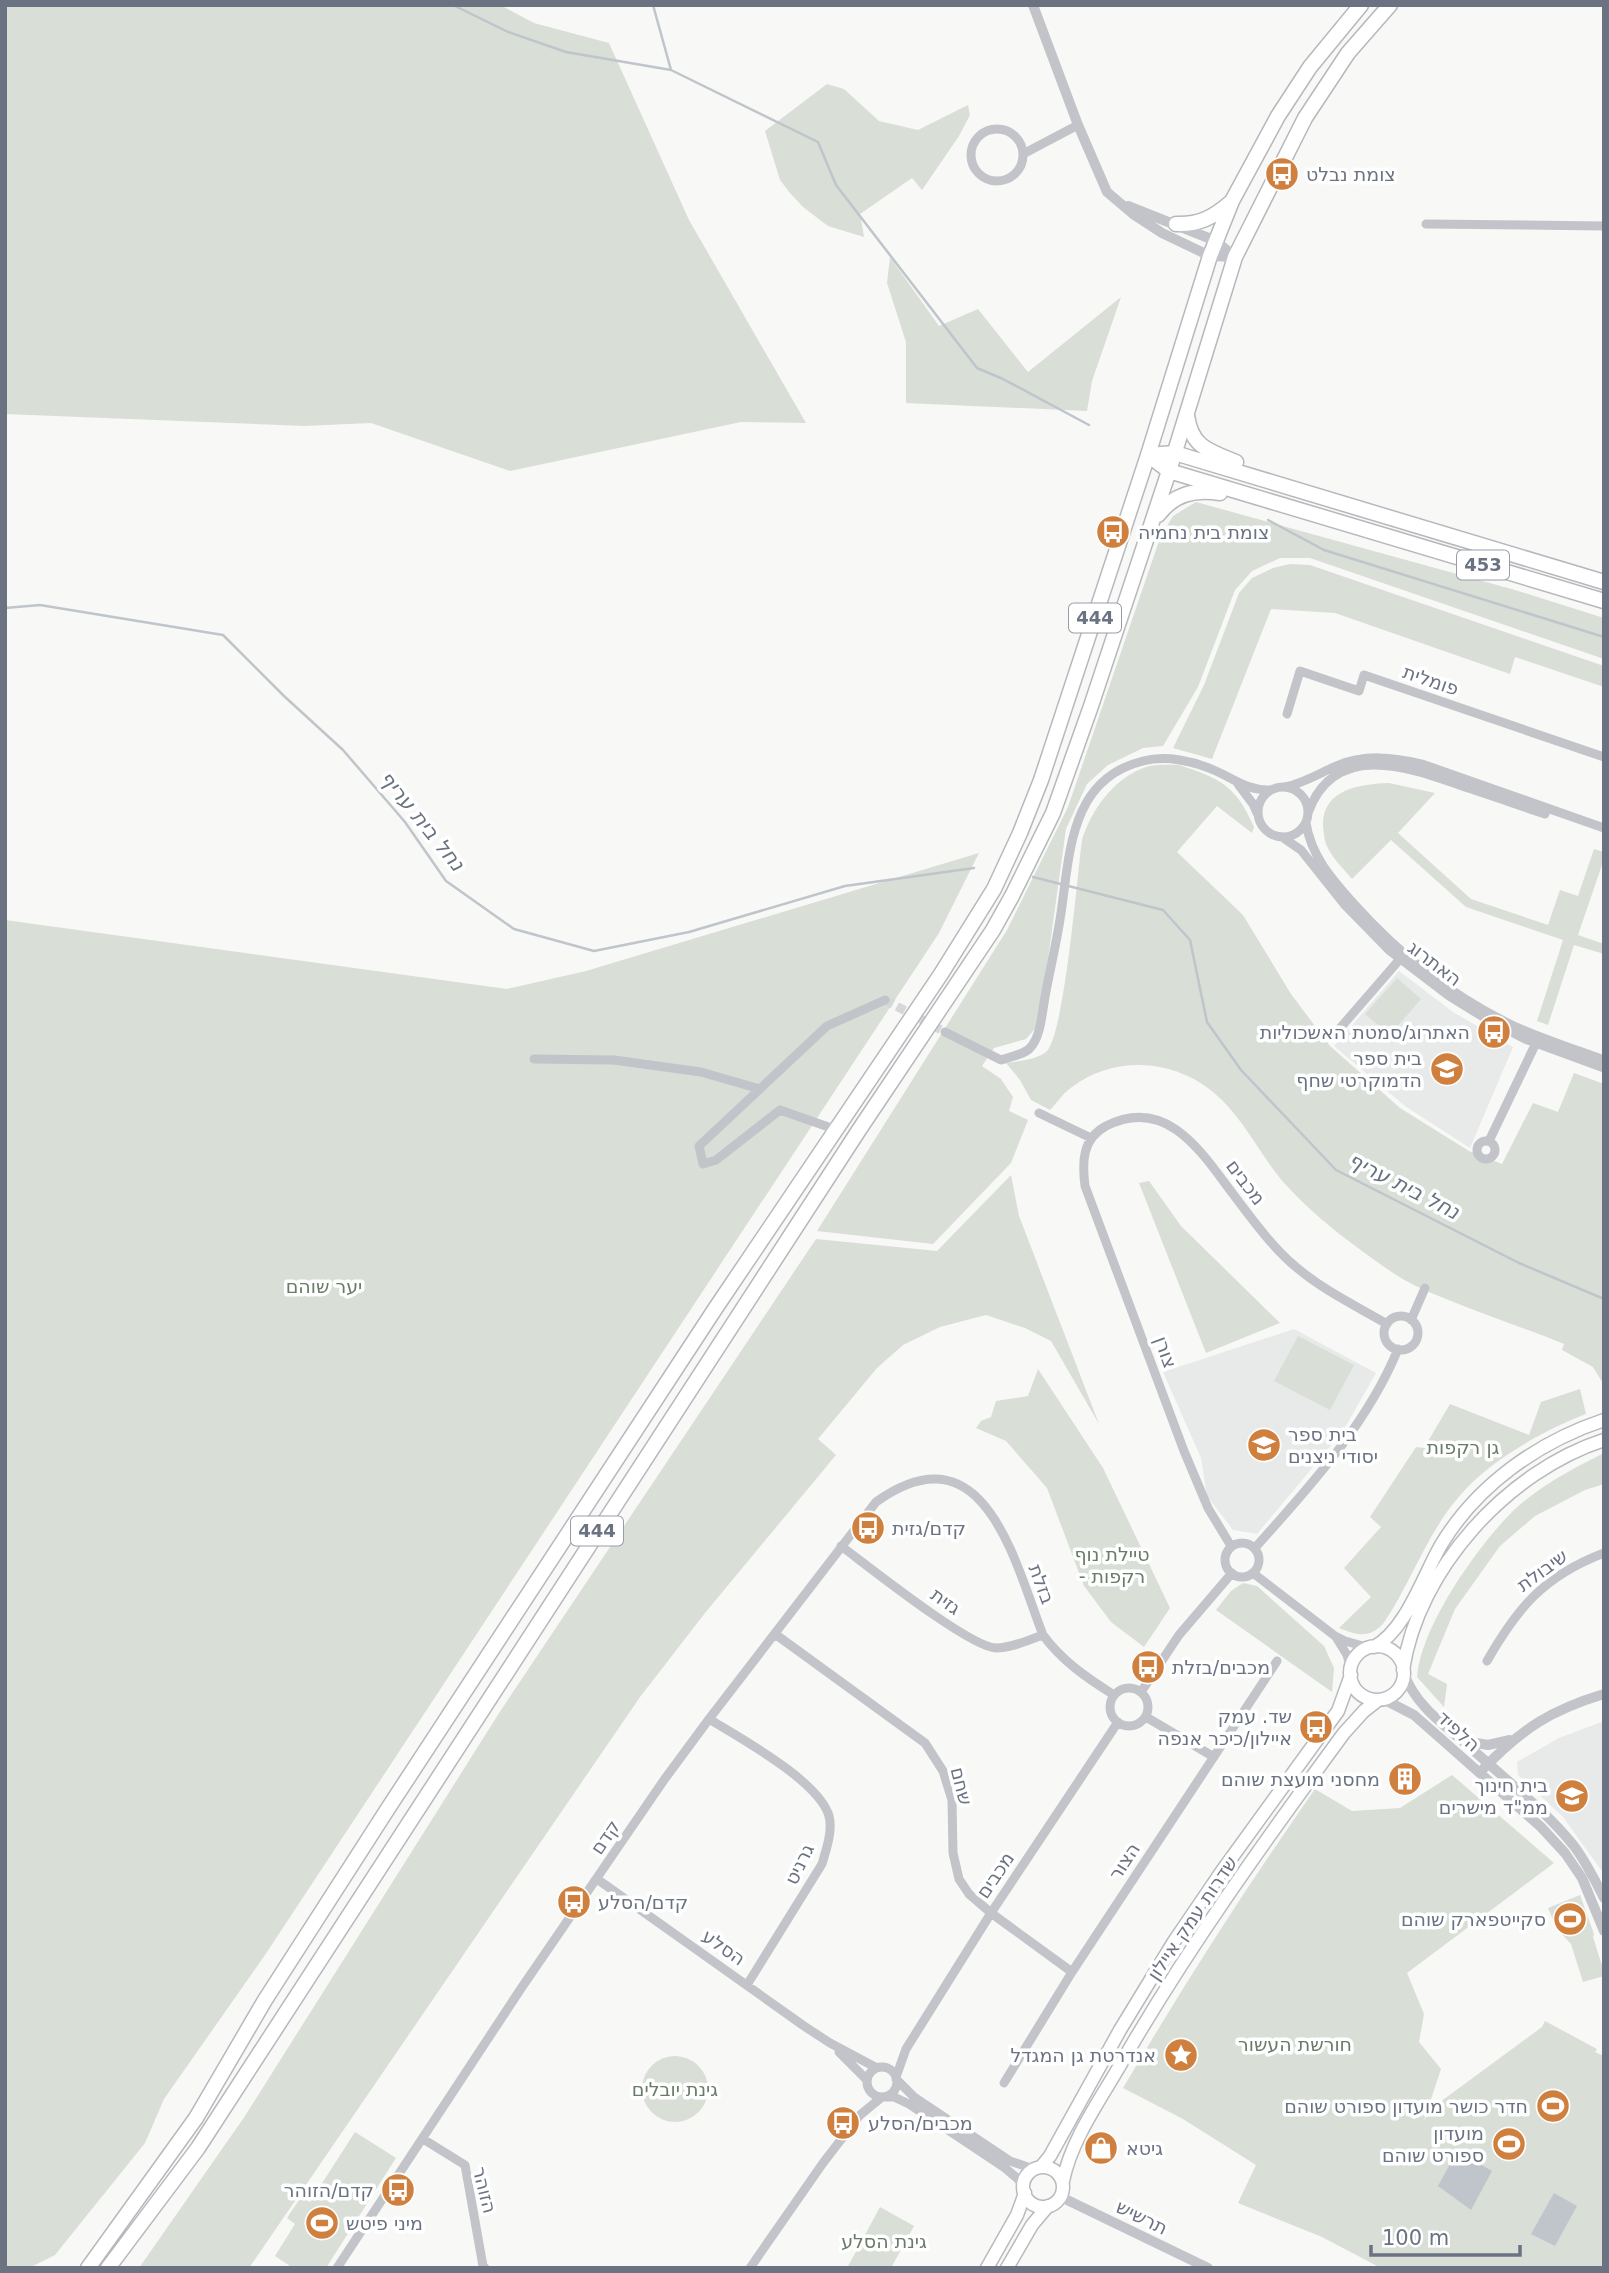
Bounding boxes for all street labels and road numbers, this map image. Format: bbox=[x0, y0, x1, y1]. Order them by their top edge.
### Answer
road number: 453 bbox=[1457, 550, 1509, 580]
road number: 444 bbox=[1069, 604, 1121, 632]
street label: פומלית bbox=[1400, 660, 1462, 700]
street label: האתרוג bbox=[1404, 936, 1466, 990]
street label: מכבים bbox=[1222, 1155, 1270, 1209]
street label: צורן bbox=[1150, 1333, 1182, 1371]
road number: 444 bbox=[571, 1516, 623, 1546]
street label: שיבולת bbox=[1512, 1544, 1572, 1596]
street label: בזלת bbox=[1024, 1561, 1060, 1607]
street label: גזית bbox=[927, 1583, 965, 1619]
street label: הלפיד bbox=[1433, 1706, 1485, 1756]
street label: שחם bbox=[947, 1765, 977, 1807]
street label: קדם bbox=[586, 1816, 624, 1858]
street label: הצור bbox=[1104, 1838, 1144, 1884]
street label: גרניט bbox=[780, 1840, 818, 1888]
street label: מכבים bbox=[972, 1848, 1018, 1902]
street label: שדרות עמק איילון bbox=[1142, 1852, 1242, 1984]
street label: הסלע bbox=[698, 1924, 750, 1970]
street label: הזוהר bbox=[469, 2164, 501, 2216]
street label: תרשיש bbox=[1113, 2195, 1171, 2239]

